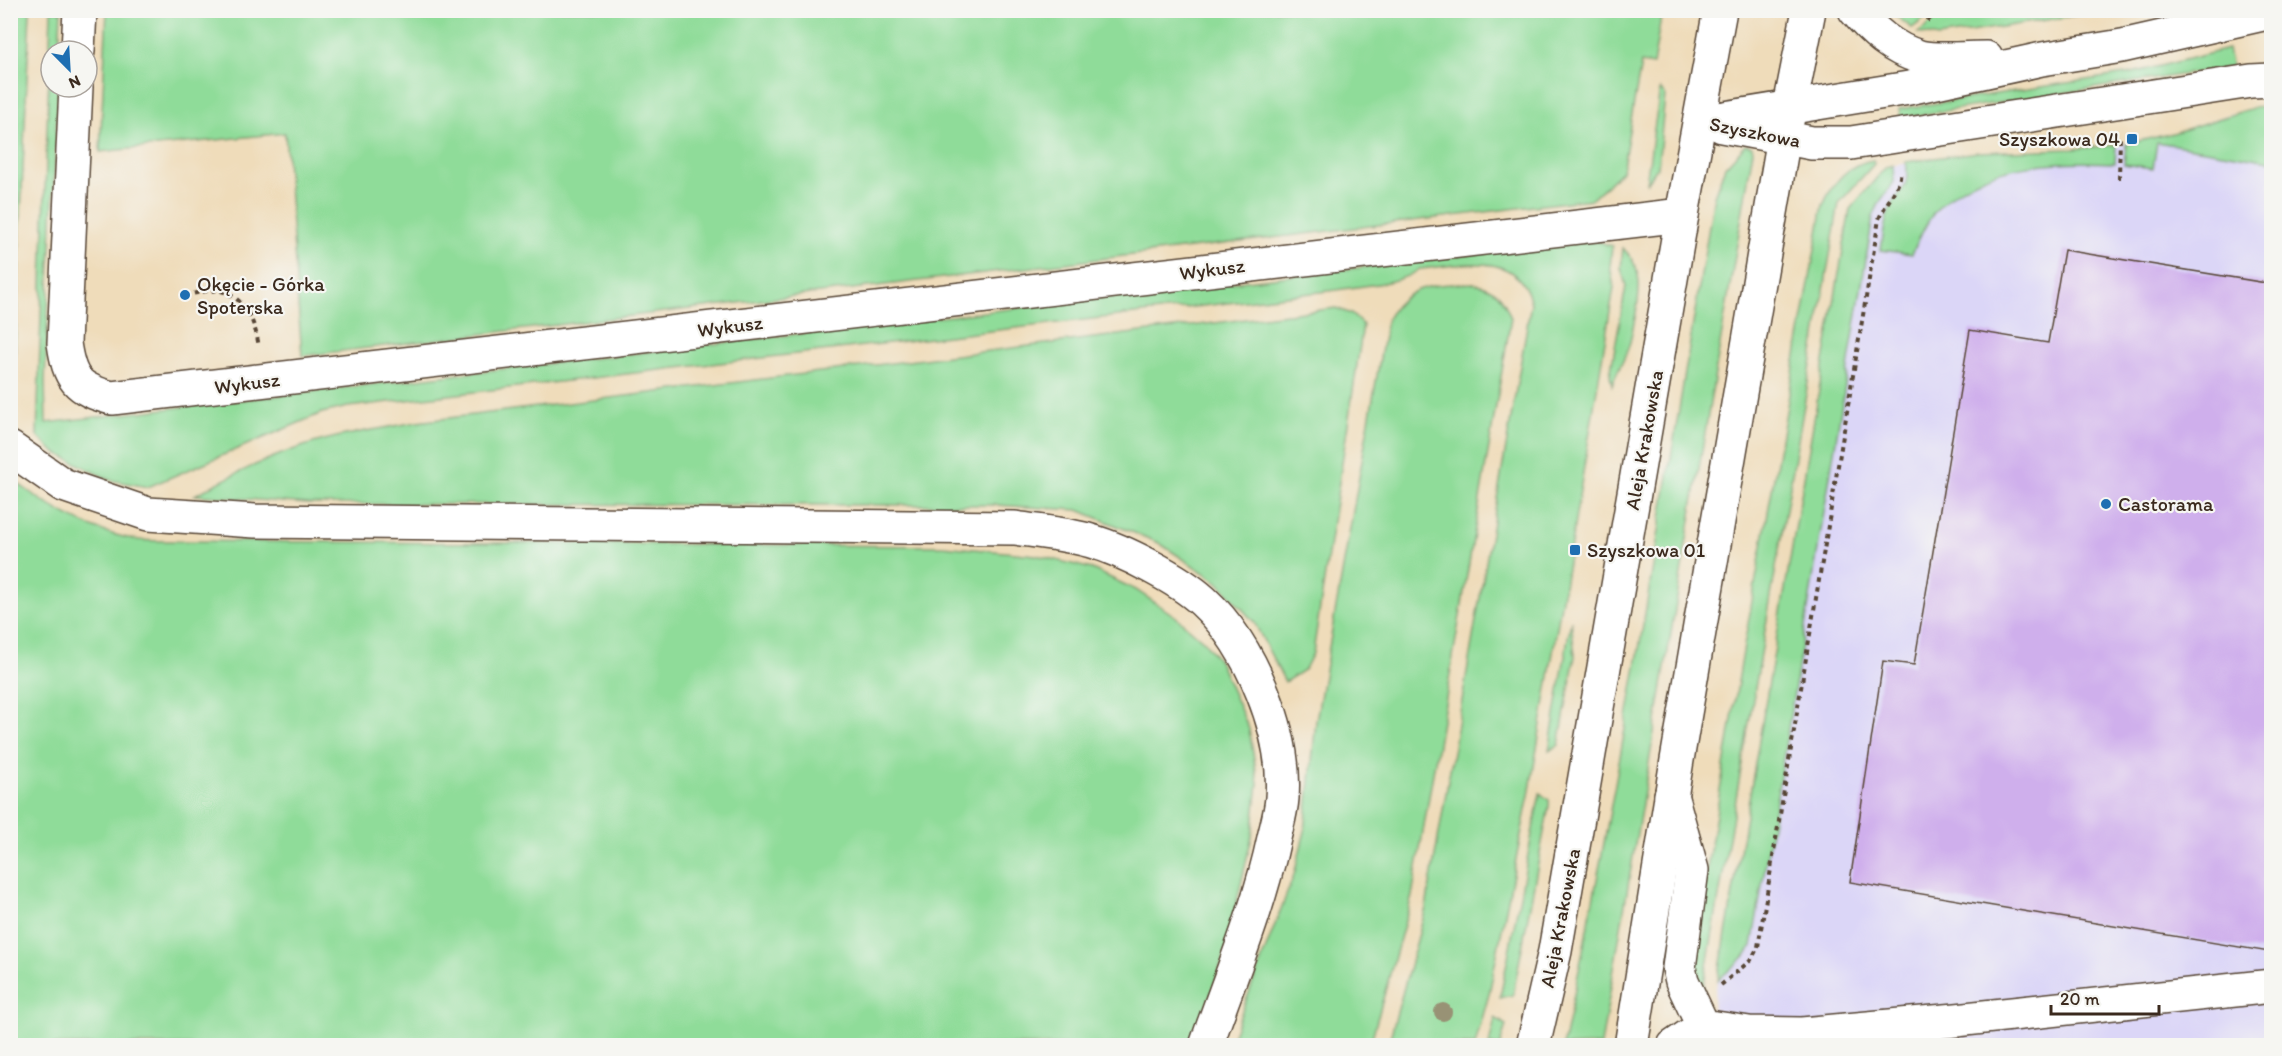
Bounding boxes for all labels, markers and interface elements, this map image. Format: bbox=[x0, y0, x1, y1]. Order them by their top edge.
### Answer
north arrow bbox=[39, 39, 99, 99]
text: N bbox=[66, 71, 84, 93]
street label: Szyszkowa bbox=[1708, 111, 1803, 153]
place label: Szyszkowa 04 bbox=[1999, 127, 2120, 151]
marker: Szyszkowa 04 bbox=[2125, 132, 2139, 146]
street label: Wykusz bbox=[1178, 253, 1247, 285]
place label: Okęcie - Górka Spoterska bbox=[197, 272, 325, 319]
marker: Okęcie - Górka Spoterska bbox=[178, 288, 192, 302]
street label: Wykusz bbox=[696, 310, 765, 342]
street label: Wykusz bbox=[213, 367, 282, 399]
street label: Aleja Krakowska bbox=[1620, 368, 1668, 512]
place label: Castorama bbox=[2118, 492, 2214, 516]
marker: Castorama bbox=[2099, 497, 2113, 511]
place label: Szyszkowa 01 bbox=[1587, 538, 1705, 562]
marker: Szyszkowa 01 bbox=[1568, 543, 1582, 557]
street label: Aleja Krakowska bbox=[1535, 846, 1585, 990]
scale bar bbox=[2051, 978, 2159, 1016]
text: 20 m bbox=[2060, 988, 2100, 1010]

